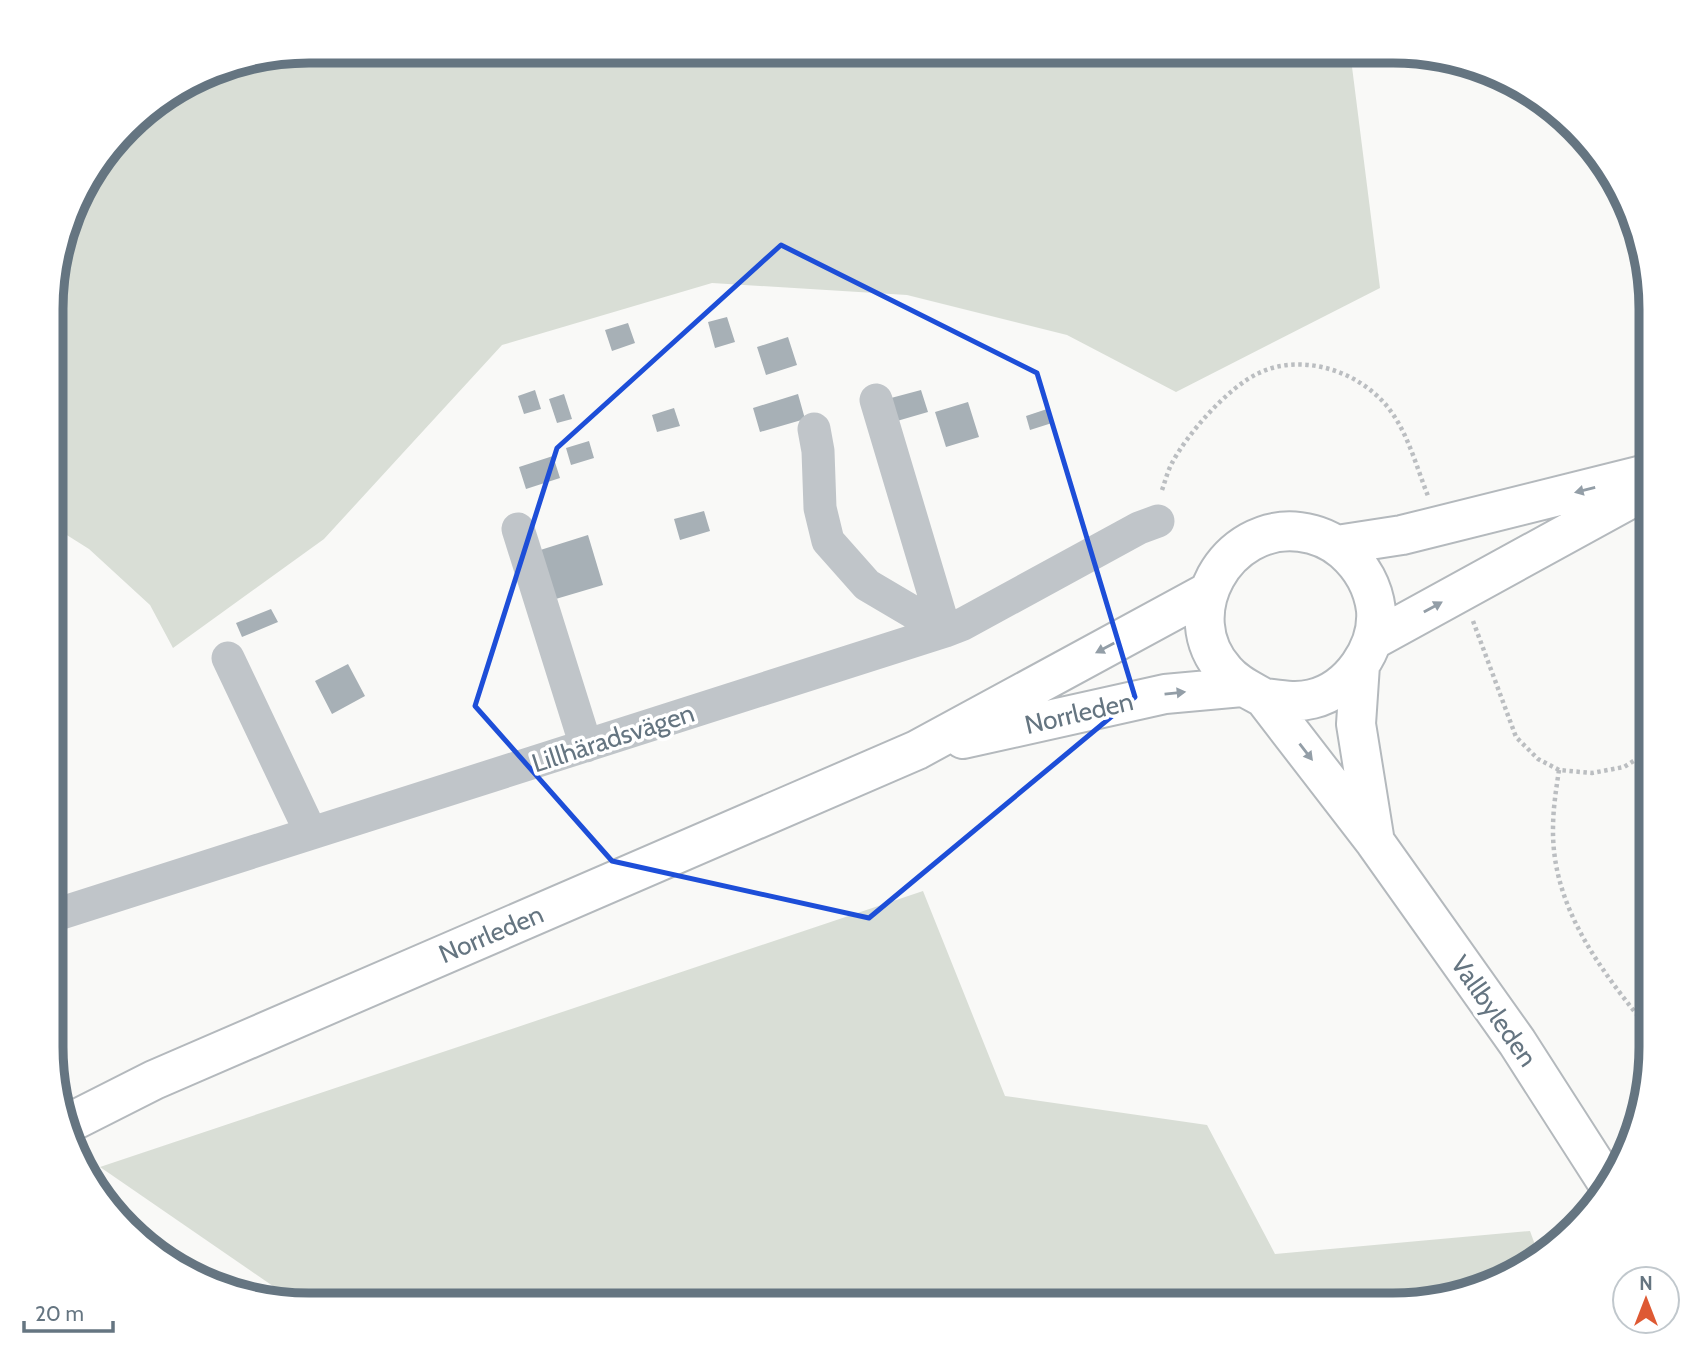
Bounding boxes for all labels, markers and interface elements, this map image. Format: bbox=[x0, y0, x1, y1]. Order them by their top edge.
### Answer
one-way arrow bbox=[1574, 485, 1596, 496]
one-way arrow bbox=[1423, 601, 1442, 613]
one-way arrow bbox=[1095, 642, 1115, 654]
street label: Norrleden bbox=[1022, 685, 1136, 741]
one-way arrow bbox=[1164, 687, 1186, 698]
street label: Lillhäradsvägen bbox=[528, 697, 698, 779]
one-way arrow bbox=[1299, 742, 1314, 760]
street label: Norrleden bbox=[434, 898, 548, 970]
street label: Vallbyleden bbox=[1444, 949, 1544, 1073]
north arrow bbox=[1611, 1265, 1681, 1335]
text: N bbox=[1639, 1272, 1653, 1295]
scale bar bbox=[24, 1290, 114, 1334]
text: 20 m bbox=[35, 1301, 84, 1326]

